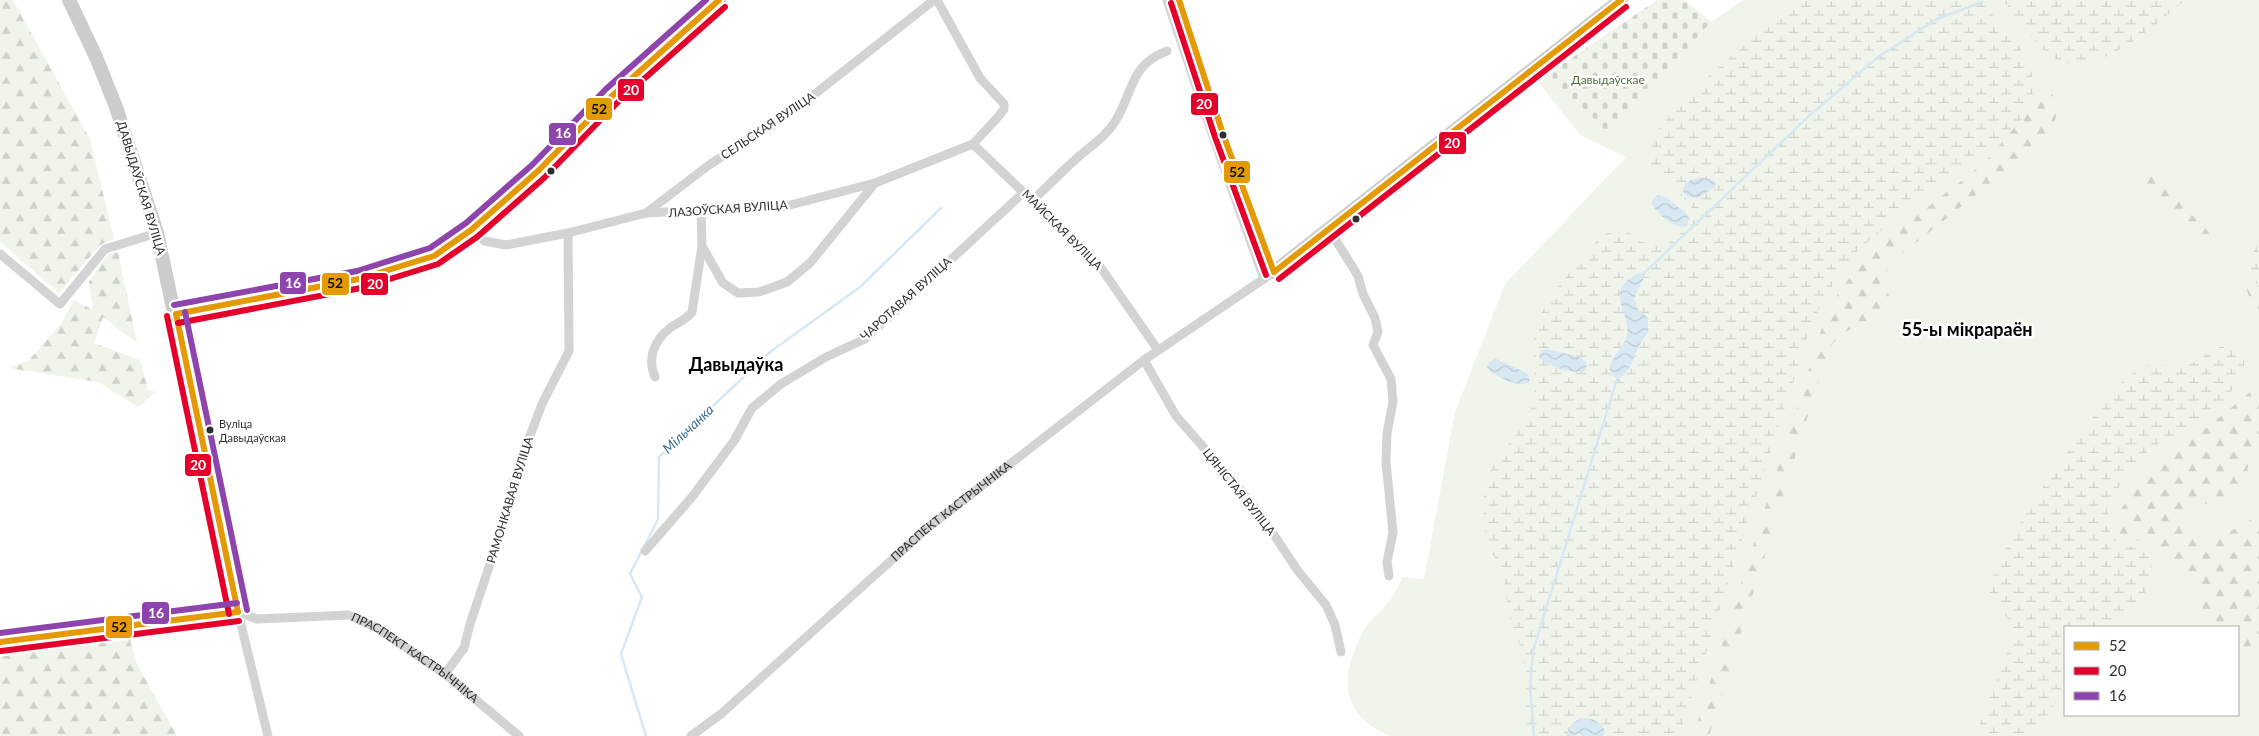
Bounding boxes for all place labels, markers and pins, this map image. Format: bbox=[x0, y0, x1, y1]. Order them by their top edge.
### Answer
unlabelled marker bbox=[1218, 130, 1228, 140]
unlabelled marker bbox=[546, 166, 556, 176]
unlabelled marker bbox=[1351, 214, 1361, 224]
place label: Вуліца Давыдаўская bbox=[219, 417, 286, 444]
marker: Вуліца Давыдаўская bbox=[205, 425, 215, 435]

